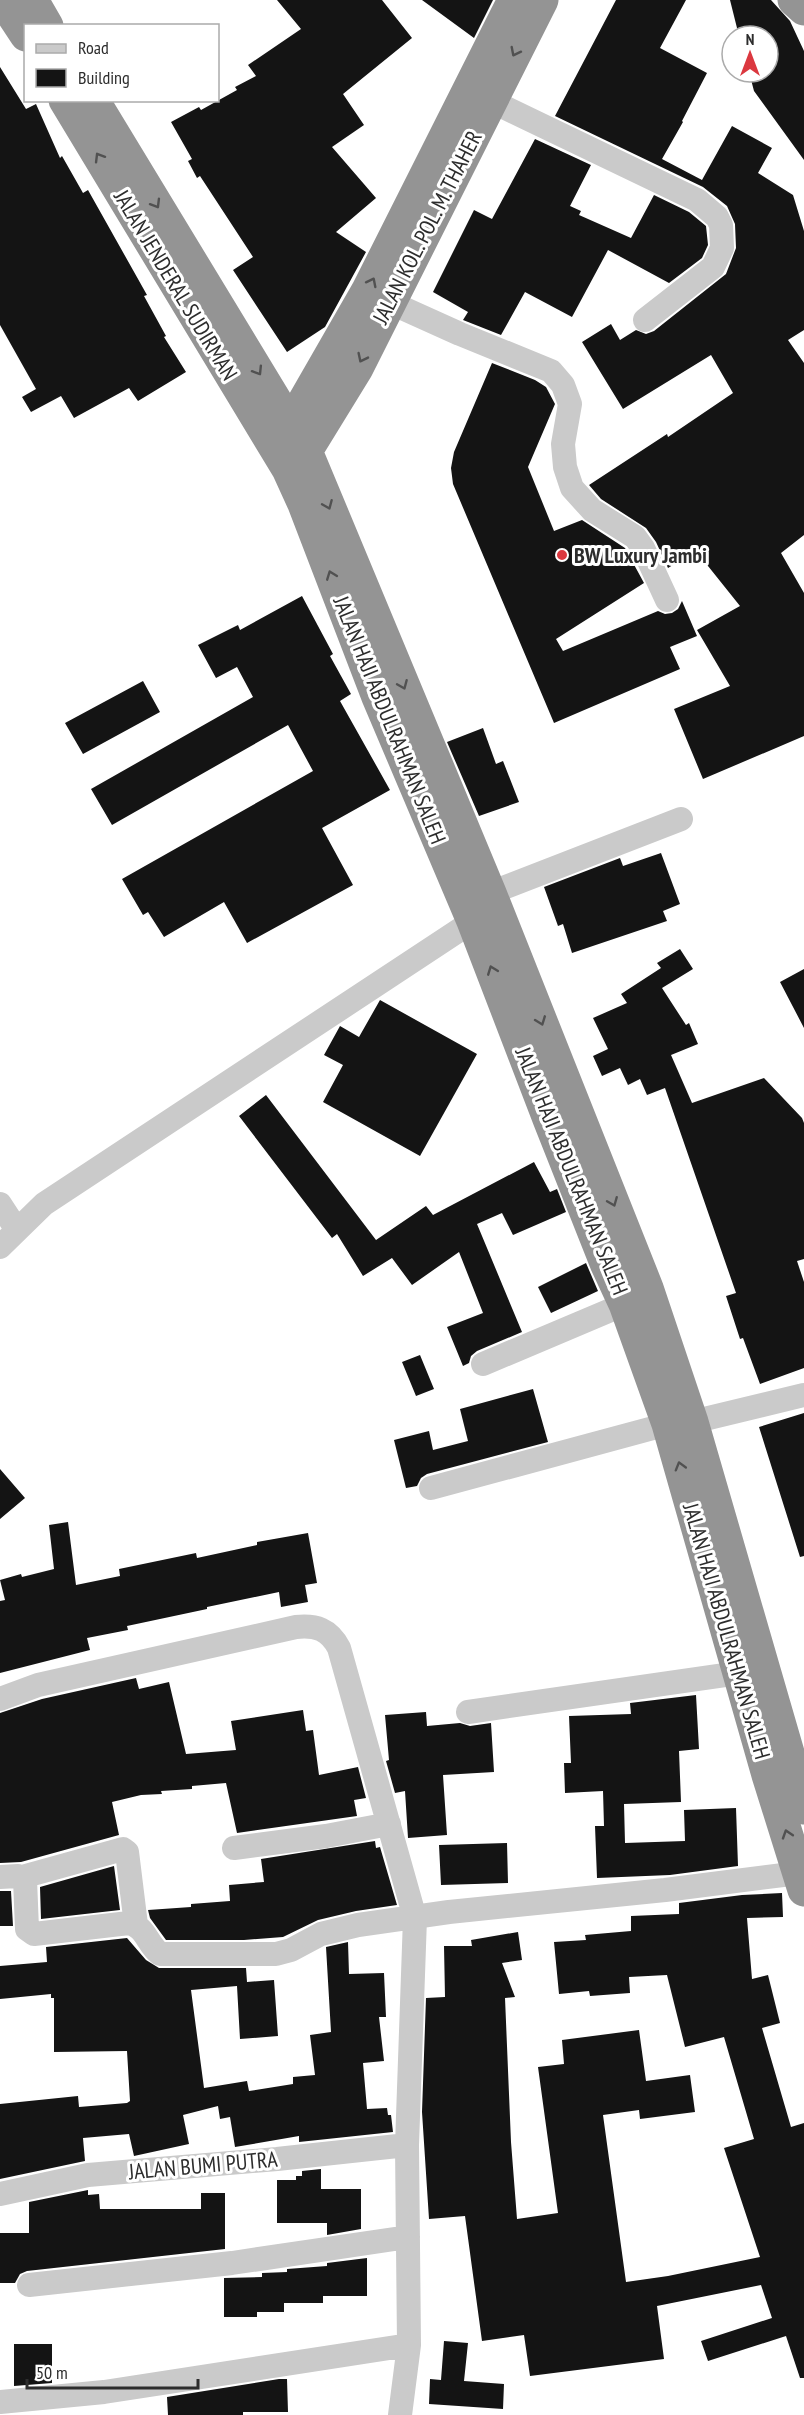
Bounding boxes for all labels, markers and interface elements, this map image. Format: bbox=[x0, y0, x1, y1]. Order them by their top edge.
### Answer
legend bbox=[24, 24, 219, 102]
north arrow bbox=[720, 24, 780, 84]
text: N bbox=[746, 29, 754, 49]
text: Road bbox=[78, 36, 109, 59]
one-way arrow bbox=[511, 46, 523, 57]
text: Building bbox=[78, 66, 130, 89]
street label: JALAN KOL. POL. M. THAHER bbox=[366, 126, 488, 329]
one-way arrow bbox=[95, 153, 107, 163]
street label: JALAN JENDERAL SUDIRMAN bbox=[108, 184, 244, 385]
one-way arrow bbox=[149, 198, 161, 208]
one-way arrow bbox=[365, 278, 376, 289]
one-way arrow bbox=[357, 351, 369, 362]
one-way arrow bbox=[250, 365, 262, 375]
one-way arrow bbox=[321, 498, 333, 509]
place label: BW Luxury Jambi bbox=[574, 541, 707, 569]
marker: BW Luxury Jambi bbox=[555, 548, 569, 562]
one-way arrow bbox=[326, 570, 339, 581]
street label: JALAN HAJI ABDULRAHMAN SALEH bbox=[327, 591, 453, 848]
one-way arrow bbox=[396, 678, 408, 689]
one-way arrow bbox=[486, 965, 499, 975]
one-way arrow bbox=[534, 1014, 546, 1025]
street label: JALAN HAJI ABDULRAHMAN SALEH bbox=[509, 1042, 635, 1299]
one-way arrow bbox=[606, 1196, 618, 1207]
one-way arrow bbox=[675, 1461, 687, 1472]
street label: JALAN HAJI ABDULRAHMAN SALEH bbox=[677, 1499, 777, 1762]
one-way arrow bbox=[782, 1829, 794, 1840]
street label: JALAN BUMI PUTRA bbox=[126, 2145, 279, 2186]
scale bar bbox=[27, 2352, 198, 2390]
text: 50 m bbox=[36, 2361, 68, 2384]

